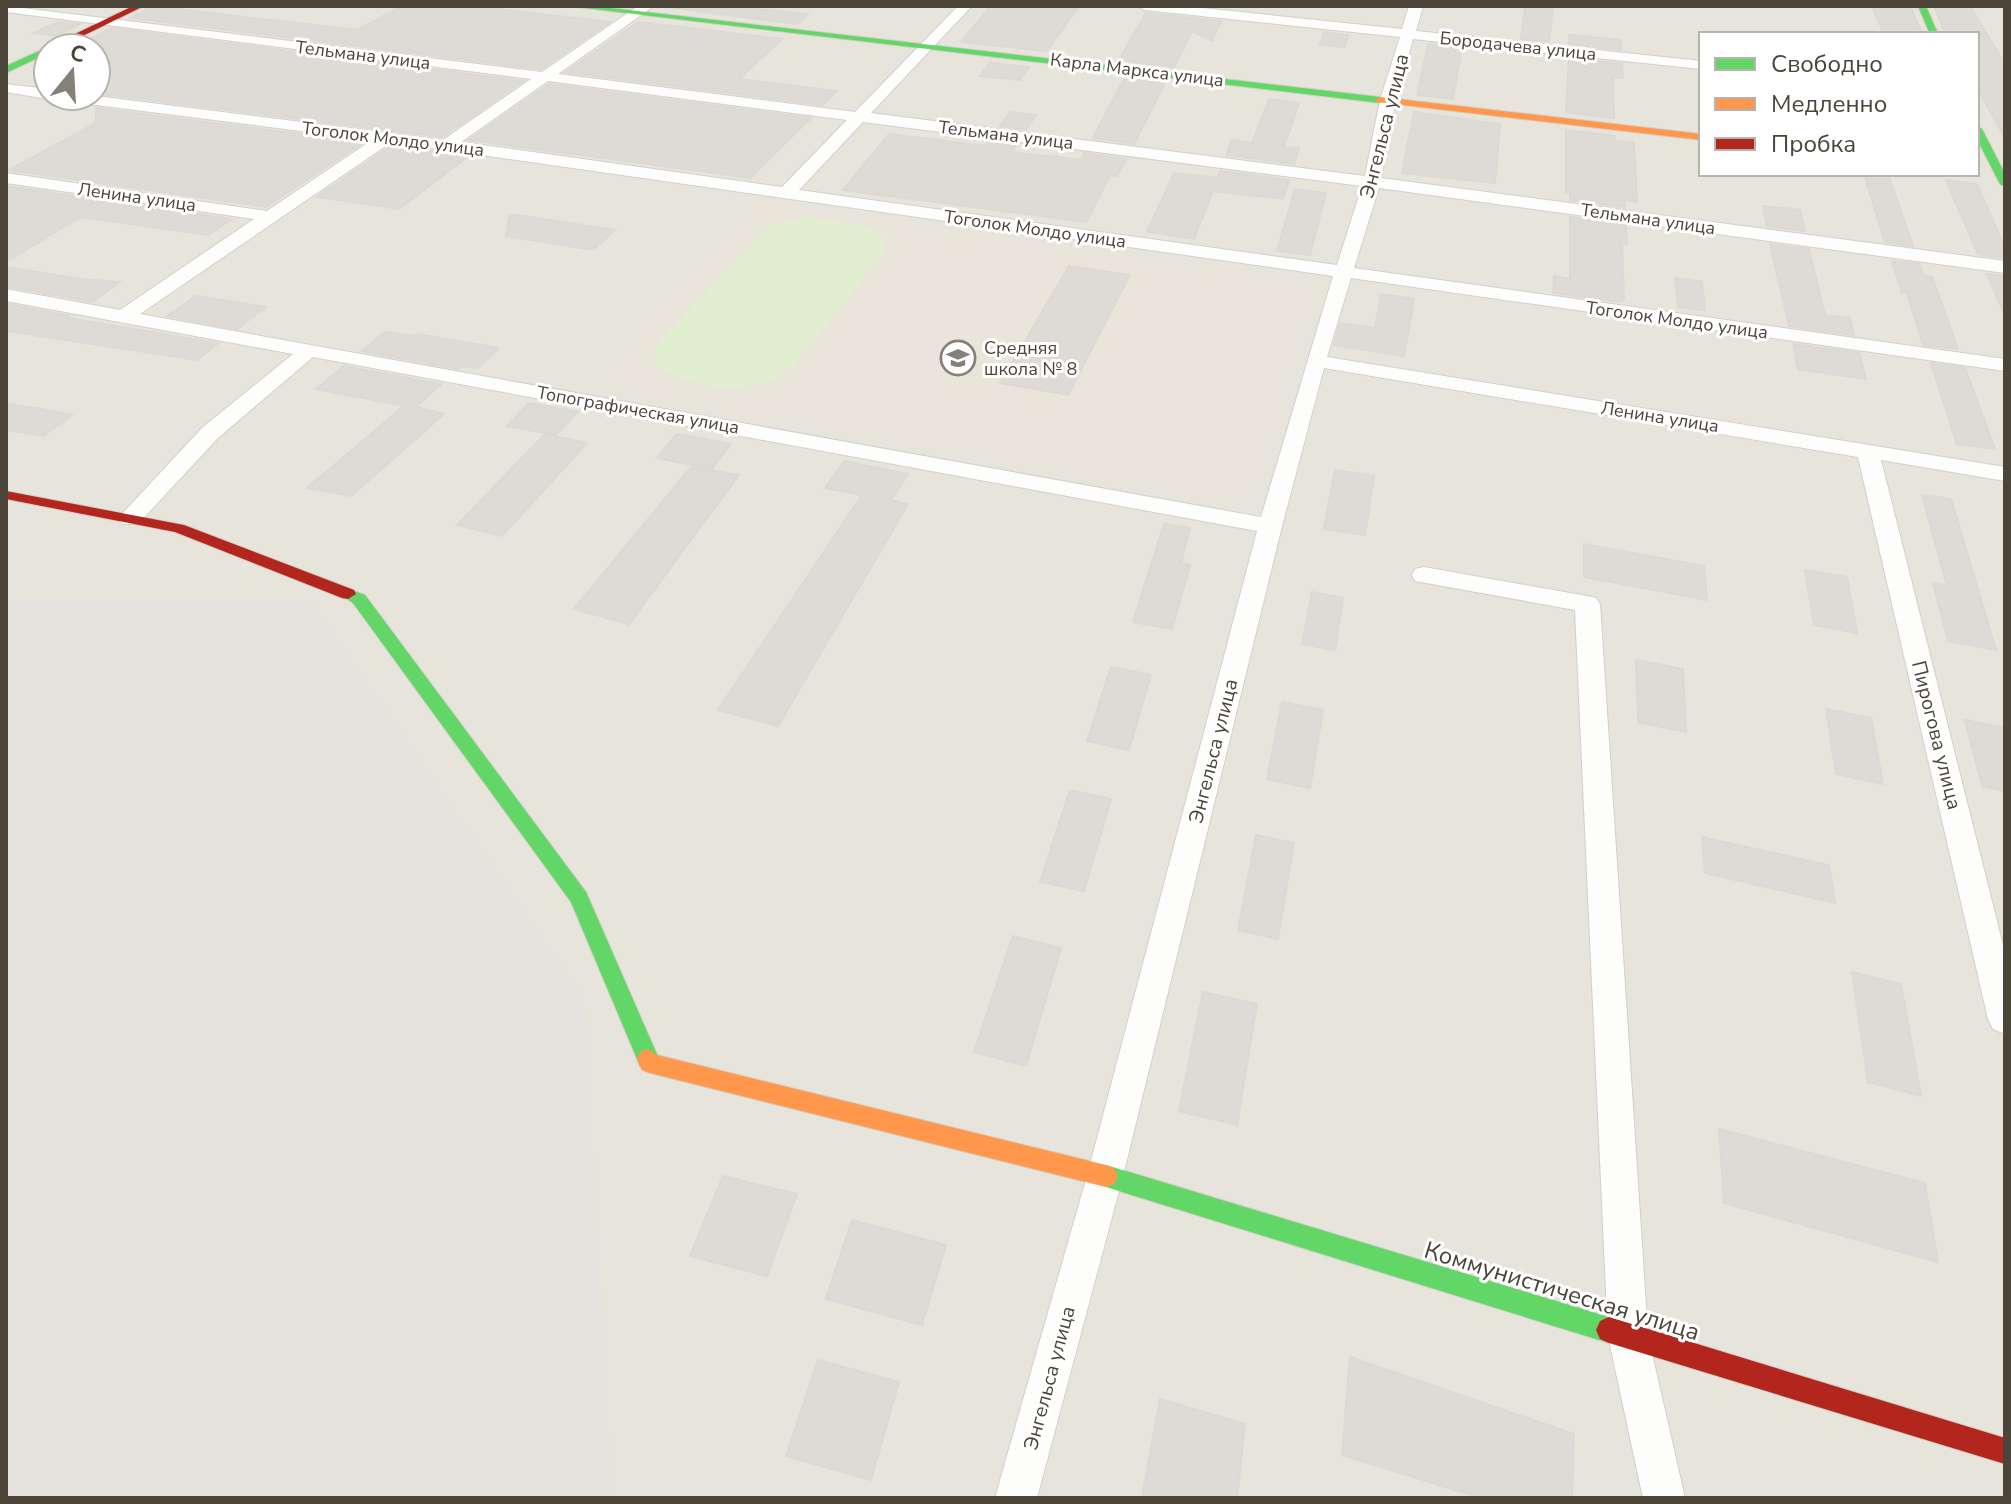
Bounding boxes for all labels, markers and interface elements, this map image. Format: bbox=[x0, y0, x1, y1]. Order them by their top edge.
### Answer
street label: Бородачева улица bbox=[1438, 26, 1598, 66]
north arrow bbox=[32, 32, 112, 112]
legend bbox=[1699, 32, 1979, 176]
street label: Тельмана улица bbox=[294, 35, 432, 75]
text: С bbox=[66, 37, 90, 71]
street label: Карла Маркса улица bbox=[1049, 47, 1225, 93]
text: Свободно bbox=[1771, 48, 1883, 80]
street label: Энгельса улица bbox=[1353, 51, 1416, 201]
text: Медленно bbox=[1771, 88, 1887, 120]
street label: Тельмана улица bbox=[937, 115, 1075, 155]
street label: Тоголок Молдо улица bbox=[300, 116, 486, 162]
text: Пробка bbox=[1771, 128, 1856, 160]
street label: Ленина улица bbox=[76, 177, 198, 217]
street label: Тельмана улица bbox=[1579, 198, 1717, 240]
street label: Тоголок Молдо улица bbox=[942, 204, 1128, 254]
street label: Тоголок Молдо улица bbox=[1584, 295, 1770, 345]
place label: Средняя школа № 8 bbox=[984, 336, 1077, 381]
school or university icon: Средняя школа № 8 bbox=[939, 339, 977, 377]
street label: Топографическая улица bbox=[535, 380, 741, 440]
street label: Ленина улица bbox=[1599, 396, 1721, 438]
street label: Пирогова улица bbox=[1905, 658, 1968, 812]
street label: Энгельса улица bbox=[1182, 676, 1245, 826]
street label: Коммунистическая улица bbox=[1420, 1234, 1704, 1348]
street label: Энгельса улица bbox=[1017, 1303, 1082, 1453]

